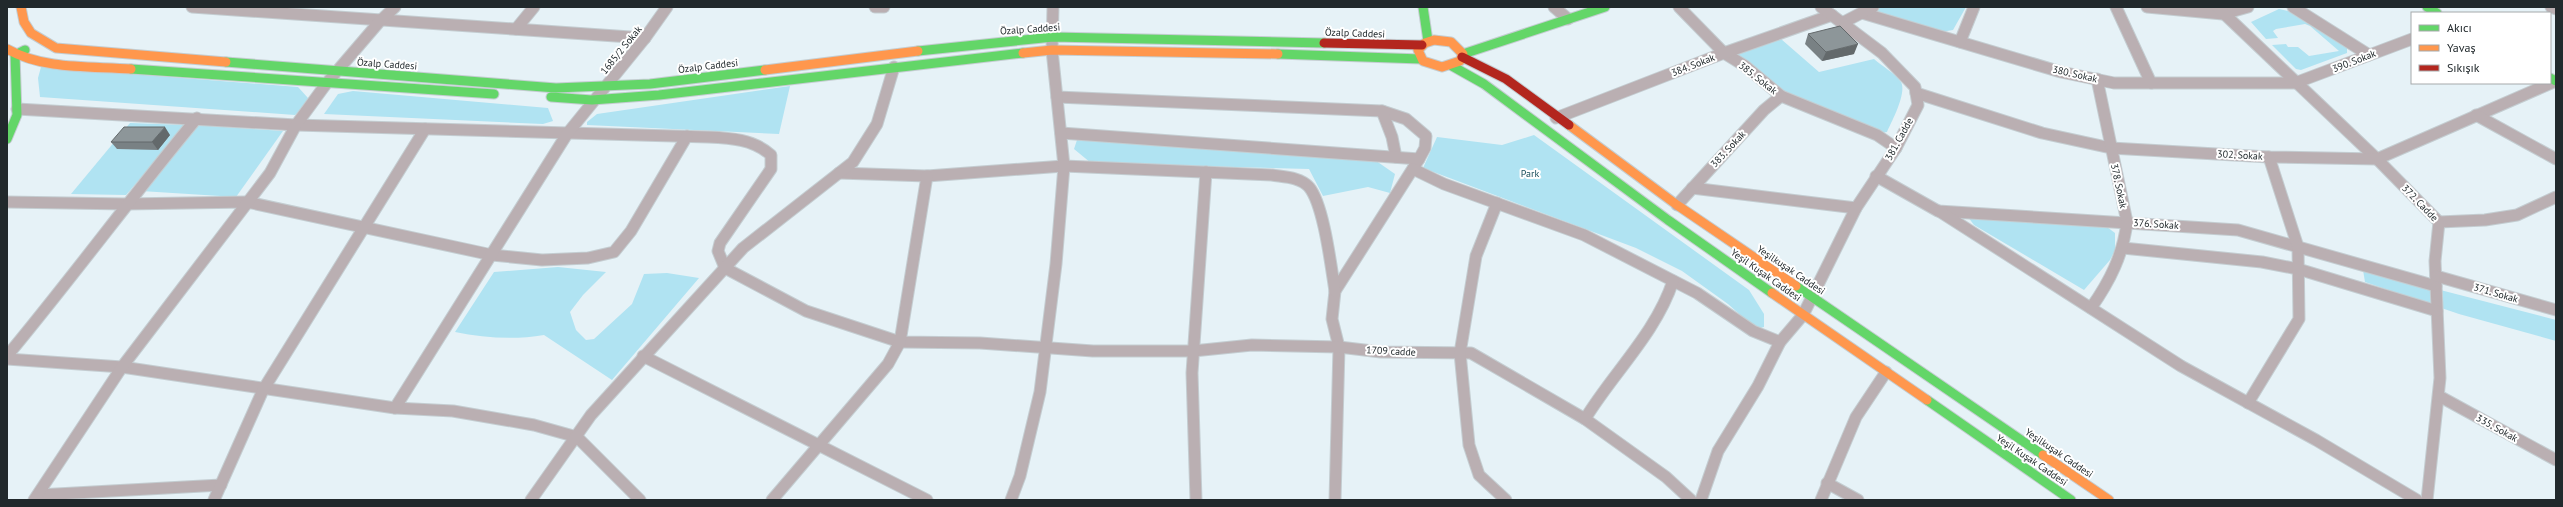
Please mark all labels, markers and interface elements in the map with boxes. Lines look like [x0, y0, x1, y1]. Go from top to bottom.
legend [2411, 12, 2551, 84]
street label: Özalp Caddesi [999, 20, 1061, 38]
text: Akıcı [2447, 20, 2472, 35]
street label: 1685/2 Sokak [597, 23, 645, 77]
street label: Özalp Caddesi [1325, 25, 1385, 41]
text: Yavaş [2447, 40, 2476, 55]
street label: 390. Sokak [2330, 47, 2378, 75]
street label: 384. Sokak [1669, 51, 1717, 79]
street label: Özalp Caddesi [356, 55, 418, 73]
street label: Özalp Caddesi [677, 56, 739, 76]
street label: 385. Sokak [1736, 59, 1780, 97]
text: Sıkışık [2447, 60, 2480, 75]
street label: 380. Sokak [2051, 63, 2099, 86]
street label: 381. Cadde [1882, 115, 1916, 163]
street label: 383. Sokak [1708, 128, 1748, 170]
street label: 302. Sokak [2217, 147, 2263, 163]
street label: 378. Sokak [2108, 162, 2130, 210]
park label: Park [1521, 167, 1539, 180]
street label: 372. Cadde [2399, 182, 2441, 224]
street label: 376. Sokak [2133, 216, 2179, 232]
street label: Yeşilkuşak Caddesi [1754, 242, 1828, 298]
street label: Yeşil Kuşak Caddesi [1728, 246, 1804, 304]
street label: 371. Sokak [2472, 280, 2520, 306]
street label: 1709 cadde [1366, 343, 1416, 359]
street label: 335. Sokak [2474, 411, 2520, 445]
street label: Yeşilkuşak Caddesi [2022, 425, 2096, 481]
street label: Yeşil Kuşak Caddesi [1994, 431, 2070, 489]

